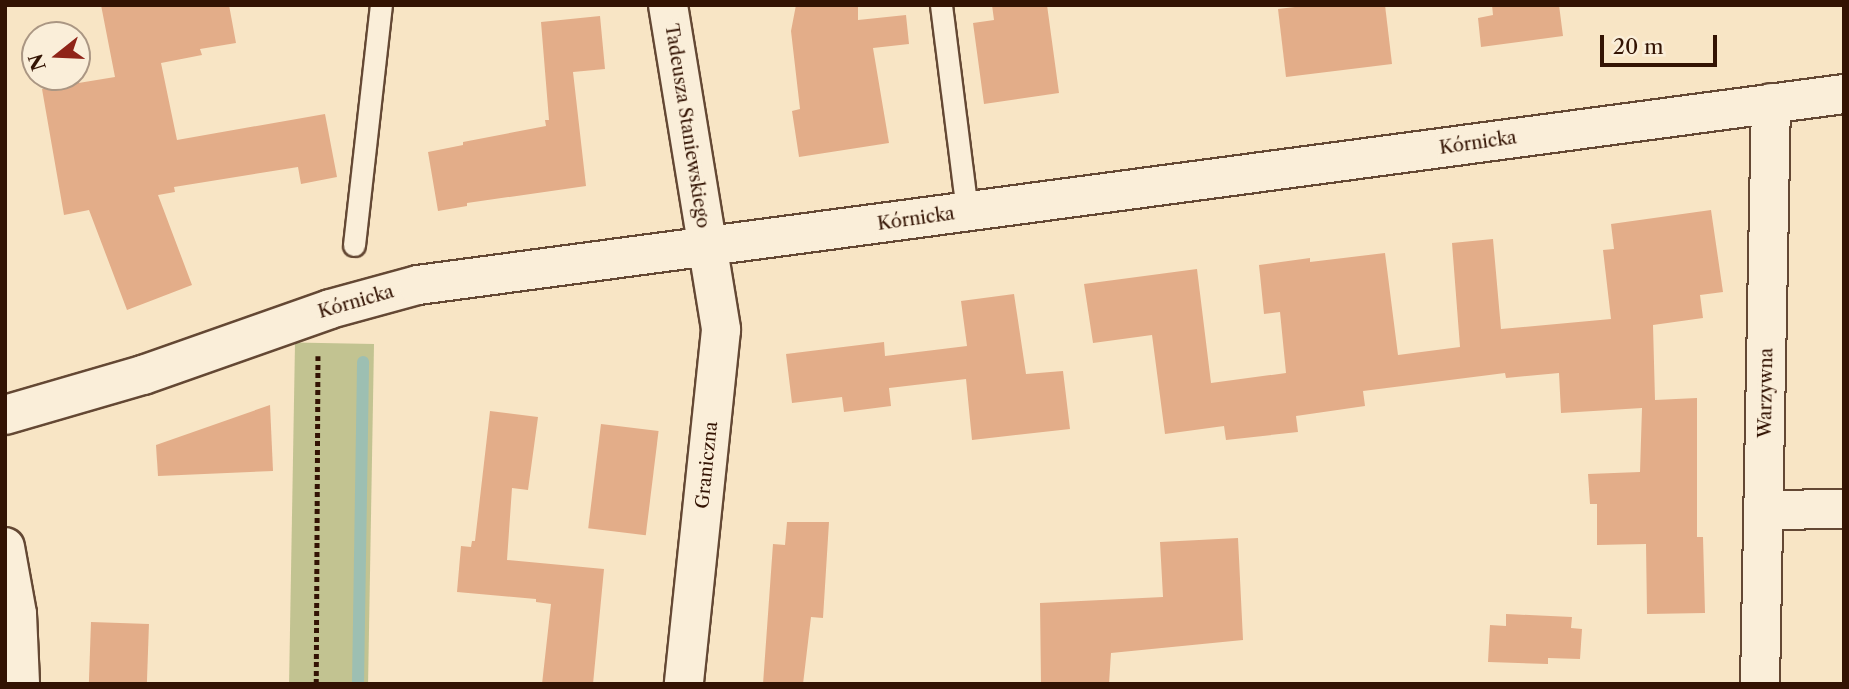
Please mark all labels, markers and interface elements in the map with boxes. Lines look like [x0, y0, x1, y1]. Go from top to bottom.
north arrow [21, 21, 91, 91]
scale bar [1604, 21, 1721, 65]
street label: Tadeusza Staniewskiego [660, 22, 714, 230]
text: 20 m [1613, 34, 1664, 59]
text: N [24, 51, 51, 73]
street label: Kórnicka [1438, 127, 1518, 159]
street label: Kórnicka [876, 203, 956, 235]
street label: Kórnicka [316, 281, 396, 323]
street label: Warzywna [1754, 348, 1778, 438]
street label: Graniczna [692, 420, 722, 510]

